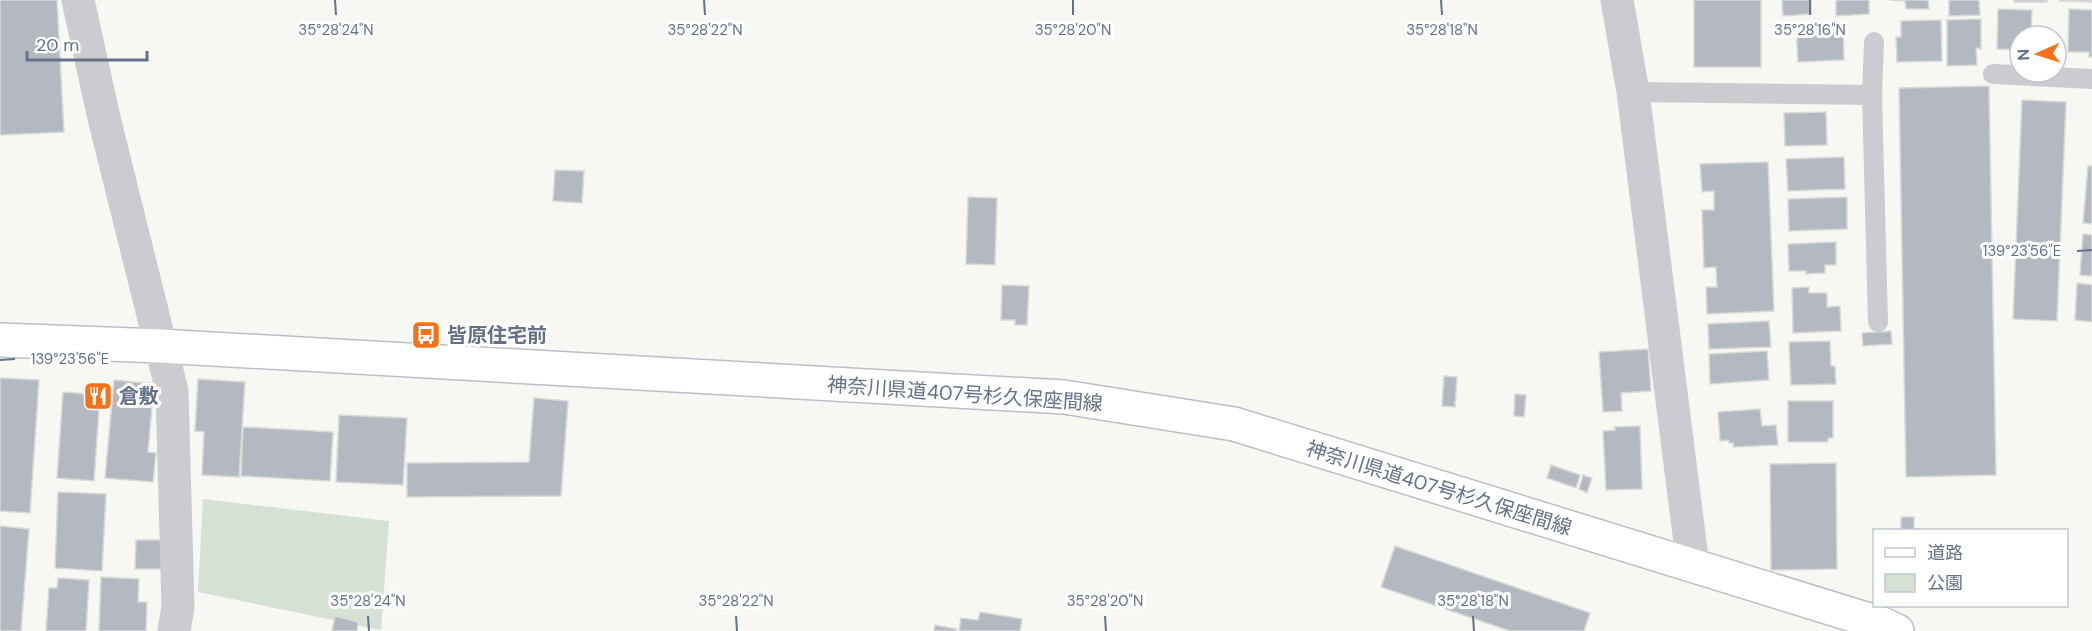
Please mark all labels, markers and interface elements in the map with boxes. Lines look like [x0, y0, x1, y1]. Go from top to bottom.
text: 35°28'24"N [298, 20, 374, 40]
text: 35°28'22"N [667, 20, 743, 40]
text: 35°28'20"N [1035, 20, 1111, 40]
text: 35°28'18"N [1406, 20, 1478, 40]
text: 35°28'16"N [1774, 20, 1846, 40]
scale bar [27, 24, 147, 62]
north arrow [2008, 24, 2068, 84]
text: 20 m [36, 33, 79, 57]
text: N [2013, 48, 2034, 61]
text: 139°23'56"E [1983, 241, 2061, 261]
bus stop icon: 皆原住宅前 [410, 319, 442, 351]
place label: 皆原住宅前 [447, 322, 547, 348]
text: 139°23'56"E [31, 349, 109, 369]
street label: 神奈川県道407号杉久保座間線 [826, 371, 1104, 417]
restaurant icon: 倉敷 [82, 380, 114, 412]
place label: 倉敷 [119, 383, 159, 409]
street label: 神奈川県道407号杉久保座間線 [1303, 435, 1575, 541]
legend [1873, 529, 2068, 607]
text: 道路 [1927, 541, 1963, 565]
text: 公園 [1927, 571, 1963, 595]
text: 35°28'24"N [330, 591, 406, 611]
text: 35°28'22"N [698, 591, 774, 611]
text: 35°28'20"N [1067, 591, 1143, 611]
text: 35°28'18"N [1437, 591, 1509, 611]

